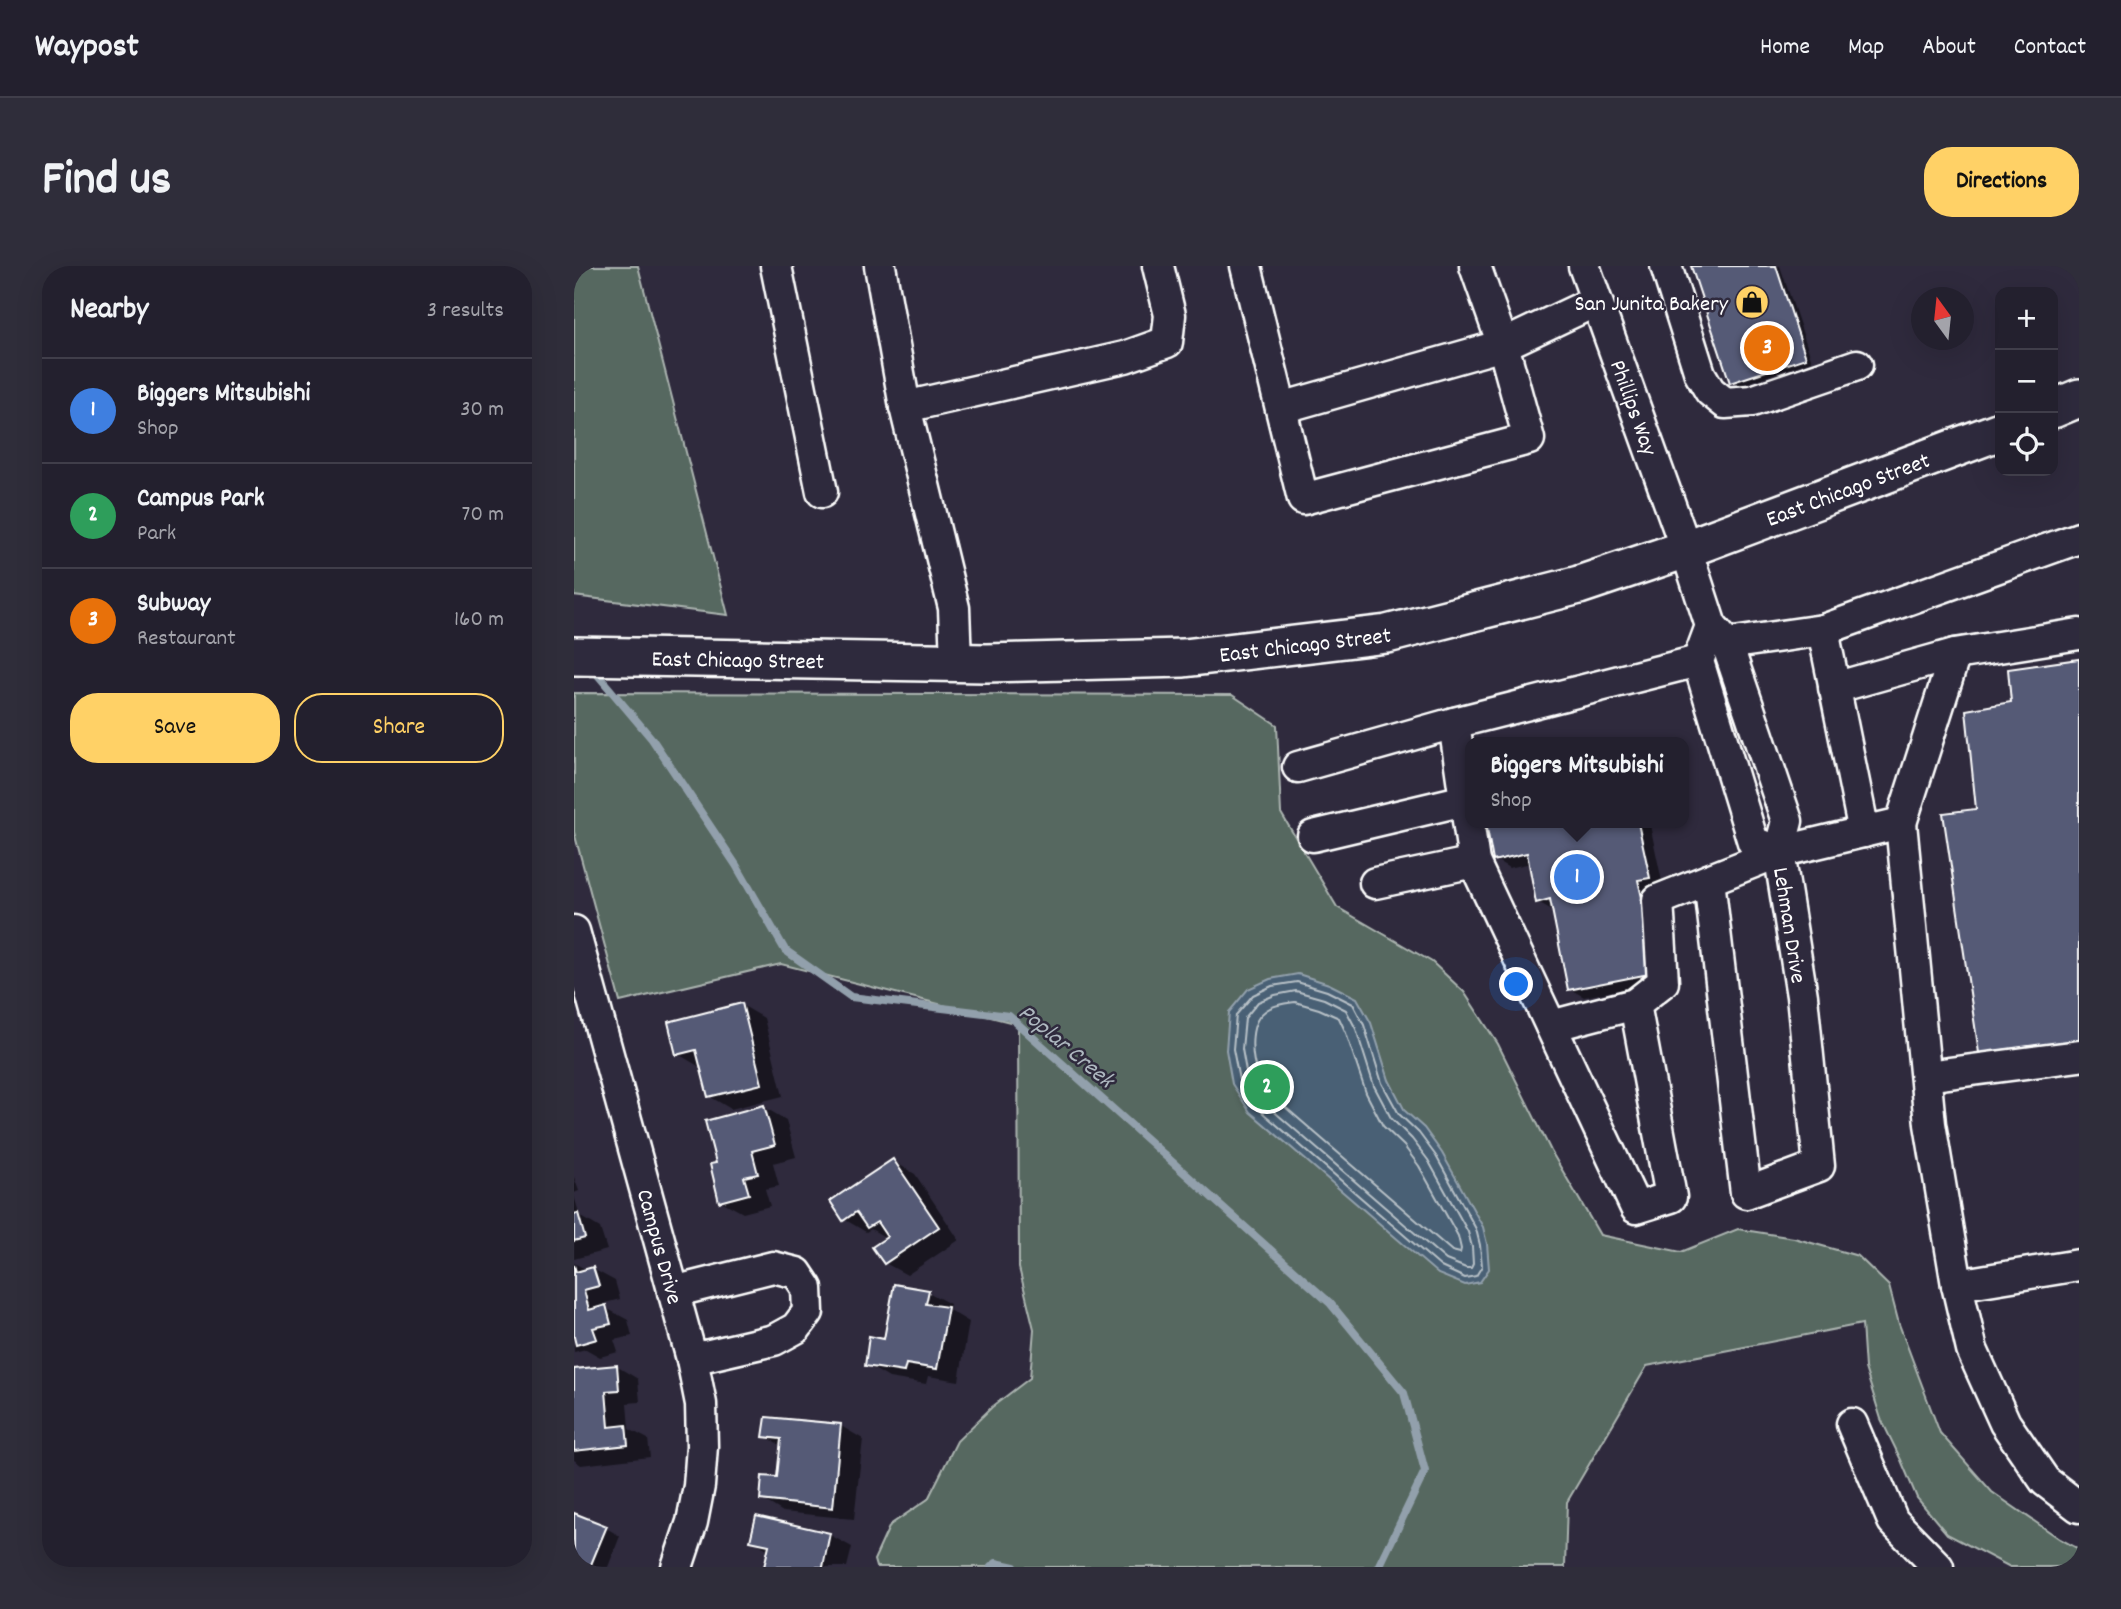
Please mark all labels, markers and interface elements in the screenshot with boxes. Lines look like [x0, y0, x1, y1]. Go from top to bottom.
text: Waypost [35, 25, 139, 72]
text: Home [1760, 31, 1810, 65]
text: Map [1848, 31, 1884, 65]
text: About [1922, 31, 1976, 65]
text: Contact [2014, 31, 2086, 65]
text: Find us [42, 147, 171, 217]
button: Directions [1924, 147, 2079, 217]
shop icon: San Junita Bakery [1733, 283, 1771, 321]
north arrow [1911, 287, 1974, 350]
map controls [1995, 287, 2058, 476]
button: + [1995, 287, 2058, 350]
place label: San Junita Bakery [1574, 289, 1729, 322]
text: Nearby [70, 290, 148, 333]
text: 3 results [427, 295, 504, 328]
pin: 3 [1744, 322, 1790, 374]
button: − [1995, 350, 2058, 413]
street label: Phillips Way [1599, 356, 1664, 461]
text: Biggers Mitsubishi [137, 376, 310, 413]
text: 1 [90, 394, 96, 427]
text: 30 m [460, 394, 504, 427]
text: Shop [137, 413, 179, 446]
button: locate [1995, 413, 2058, 476]
street label: East Chicago Street [1762, 446, 1935, 537]
text: Campus Park [137, 481, 264, 518]
text: 2 [88, 499, 98, 532]
text: 70 m [462, 499, 504, 532]
text: Park [137, 518, 176, 551]
text: Subway [137, 586, 210, 623]
text: 3 [88, 604, 98, 637]
text: 160 m [454, 604, 504, 637]
street label: East Chicago Street [1218, 621, 1393, 674]
text: Restaurant [137, 623, 236, 656]
street label: East Chicago Street [651, 644, 824, 680]
button: Save [70, 693, 280, 763]
button: Share [294, 693, 504, 763]
popup [1465, 737, 1689, 828]
text: Biggers Mitsubishi [1490, 748, 1664, 785]
text: Shop [1490, 785, 1532, 818]
pin: 1 [1554, 851, 1600, 903]
street label: Lehman Drive [1762, 865, 1813, 986]
your location [1499, 967, 1533, 1001]
water label: Poplar Creek [1010, 997, 1122, 1099]
pin: 2 [1244, 1061, 1290, 1113]
street label: Campus Drive [626, 1186, 689, 1308]

